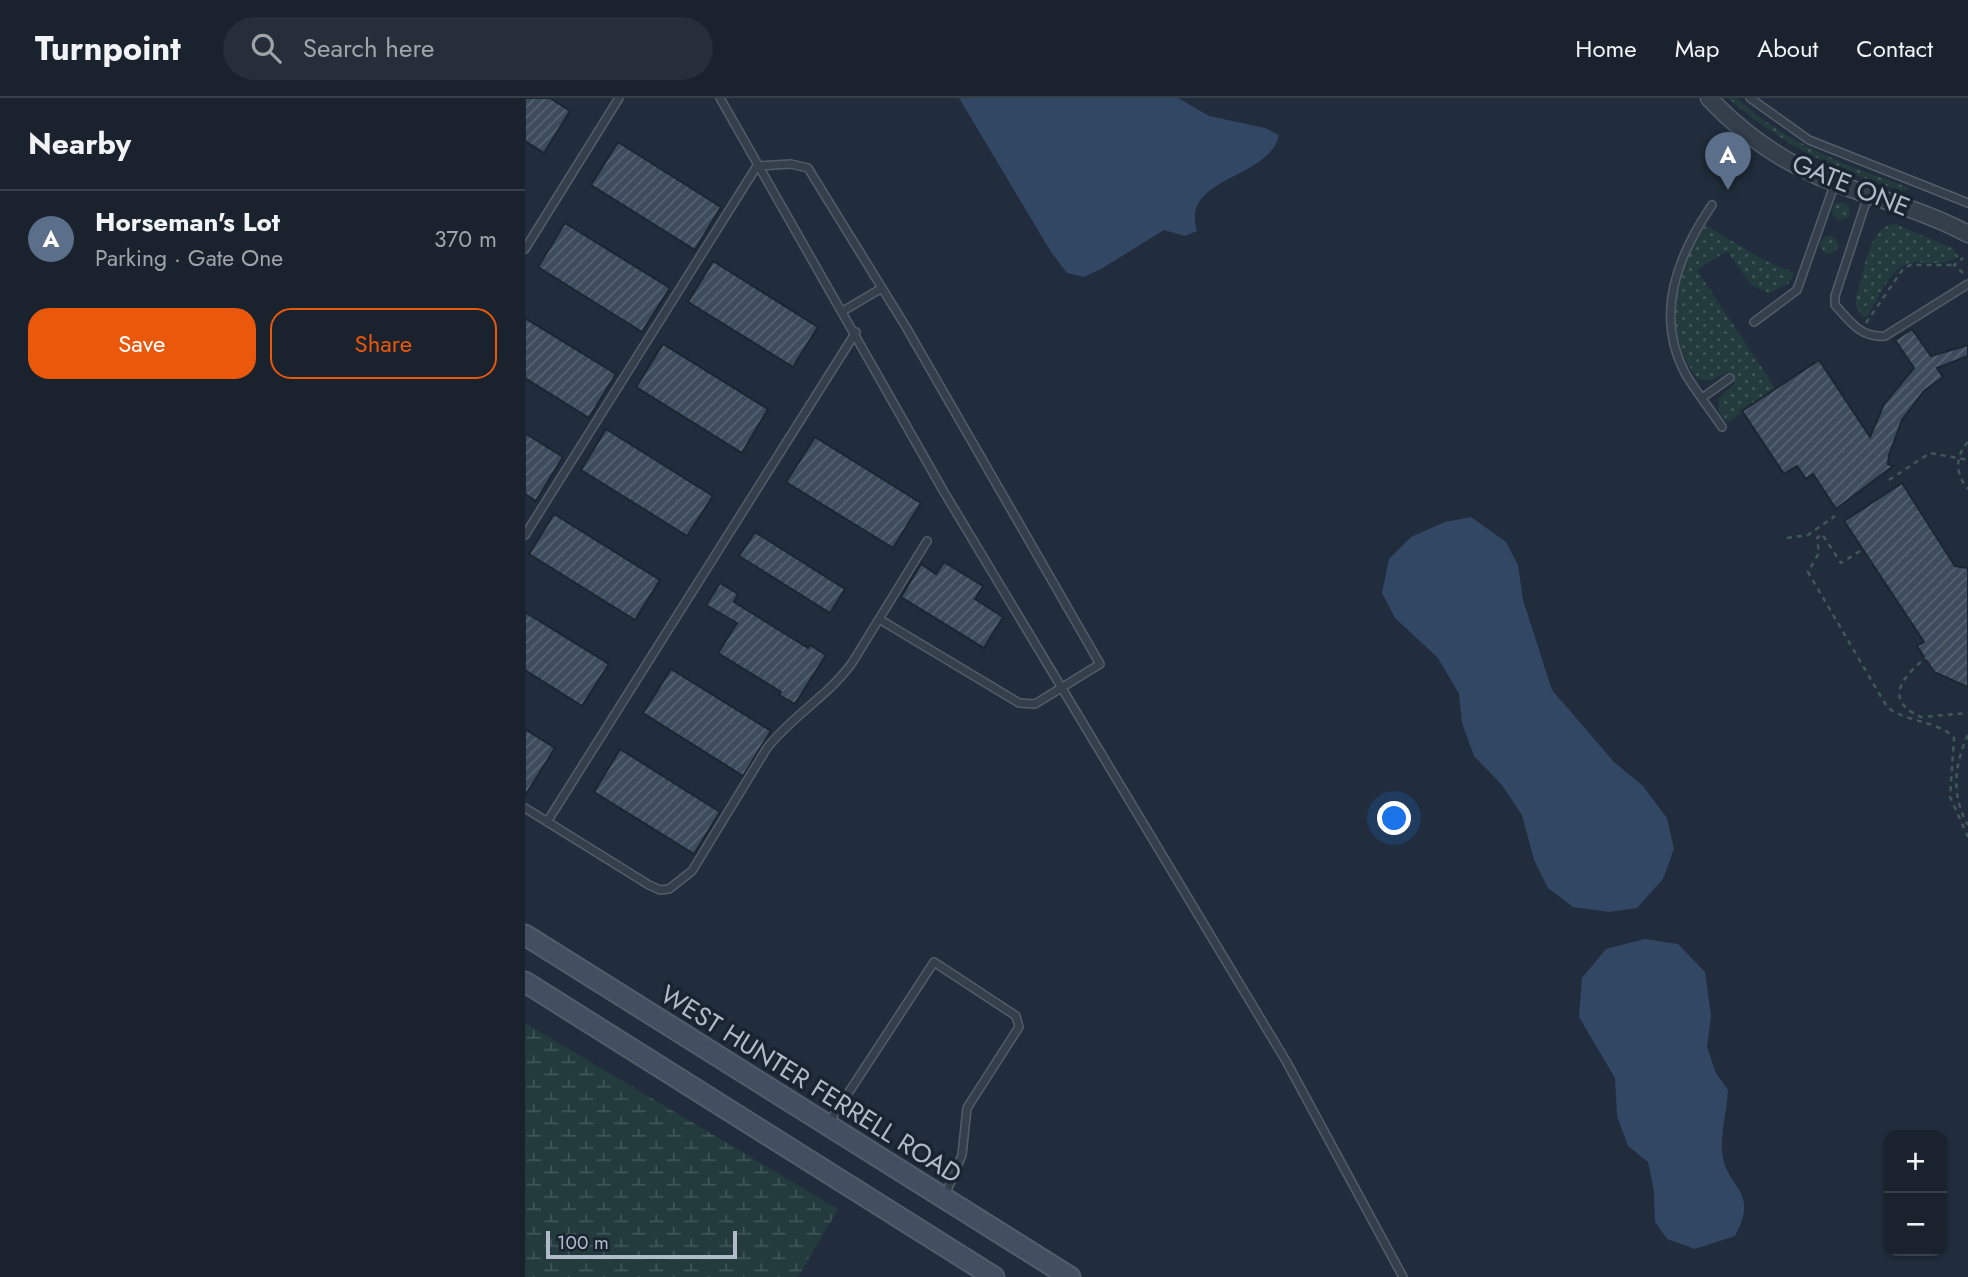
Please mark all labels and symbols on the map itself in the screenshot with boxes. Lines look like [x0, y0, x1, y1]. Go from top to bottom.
pin: A [1705, 132, 1751, 190]
street label: GATE ONE [1786, 144, 1916, 226]
your location [1377, 801, 1411, 835]
street label: WEST HUNTER FERRELL ROAD [653, 975, 969, 1193]
scale bar [546, 1228, 737, 1260]

